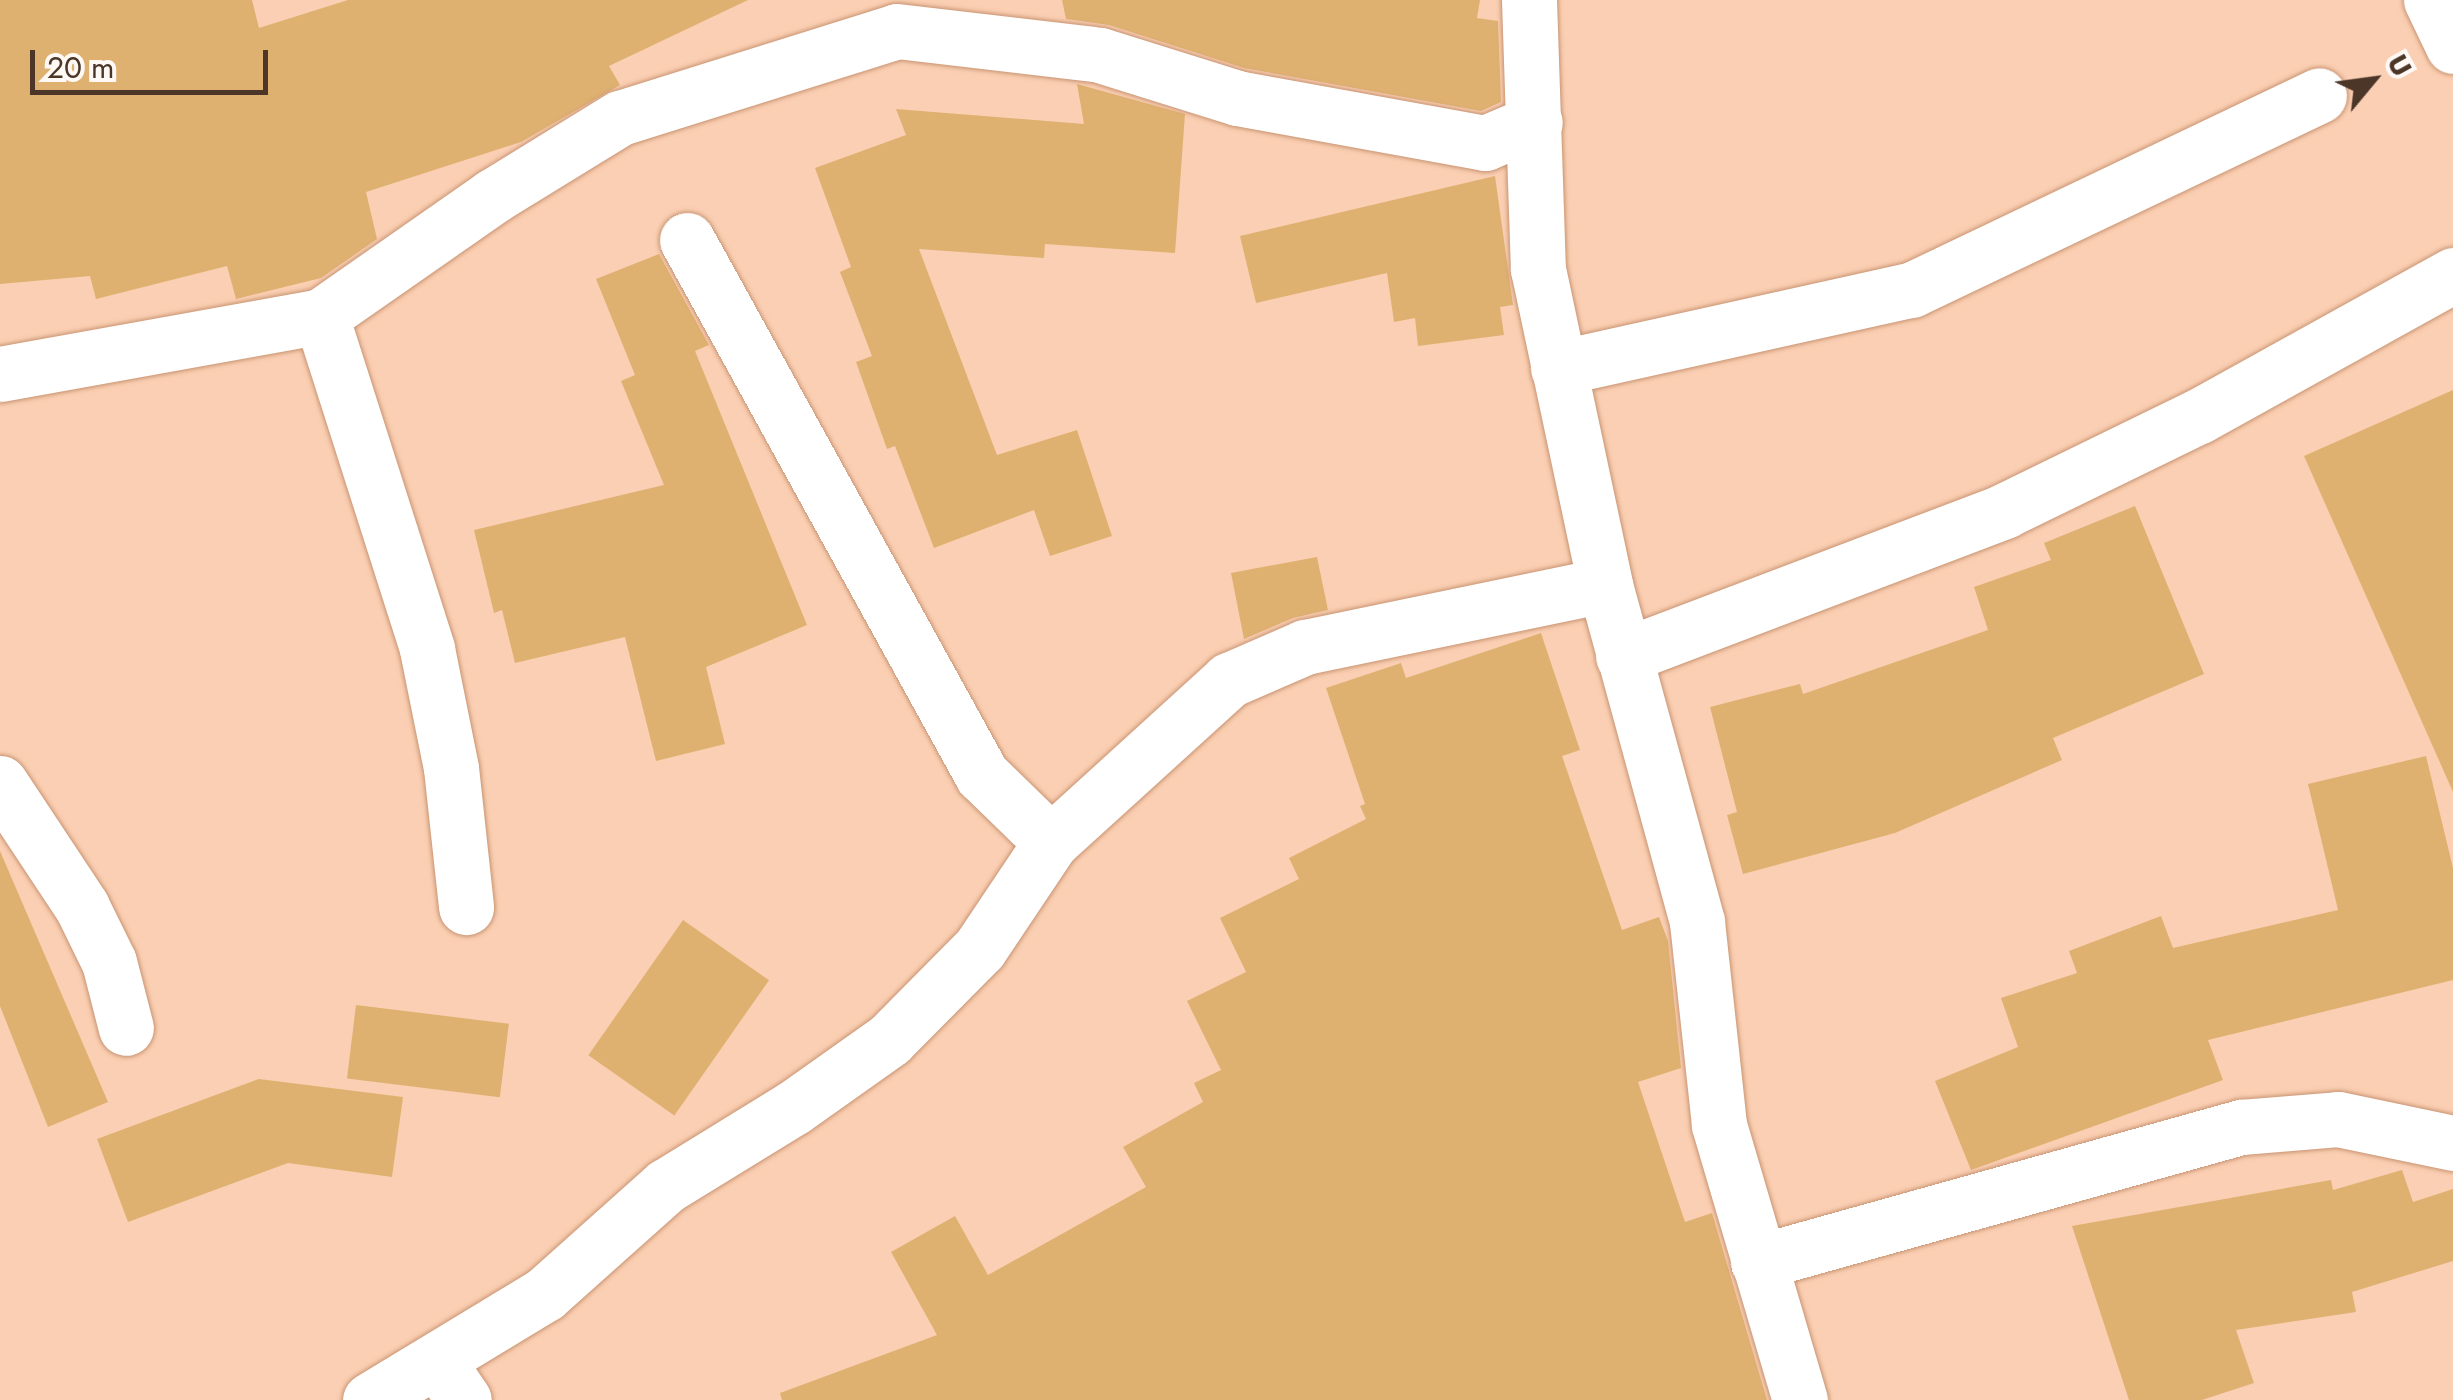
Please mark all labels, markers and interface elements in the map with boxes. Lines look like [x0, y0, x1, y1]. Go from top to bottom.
scale bar [35, 30, 272, 92]
north arrow [2323, 30, 2423, 130]
text: 20 m [47, 46, 114, 89]
text: U [2377, 47, 2422, 84]

